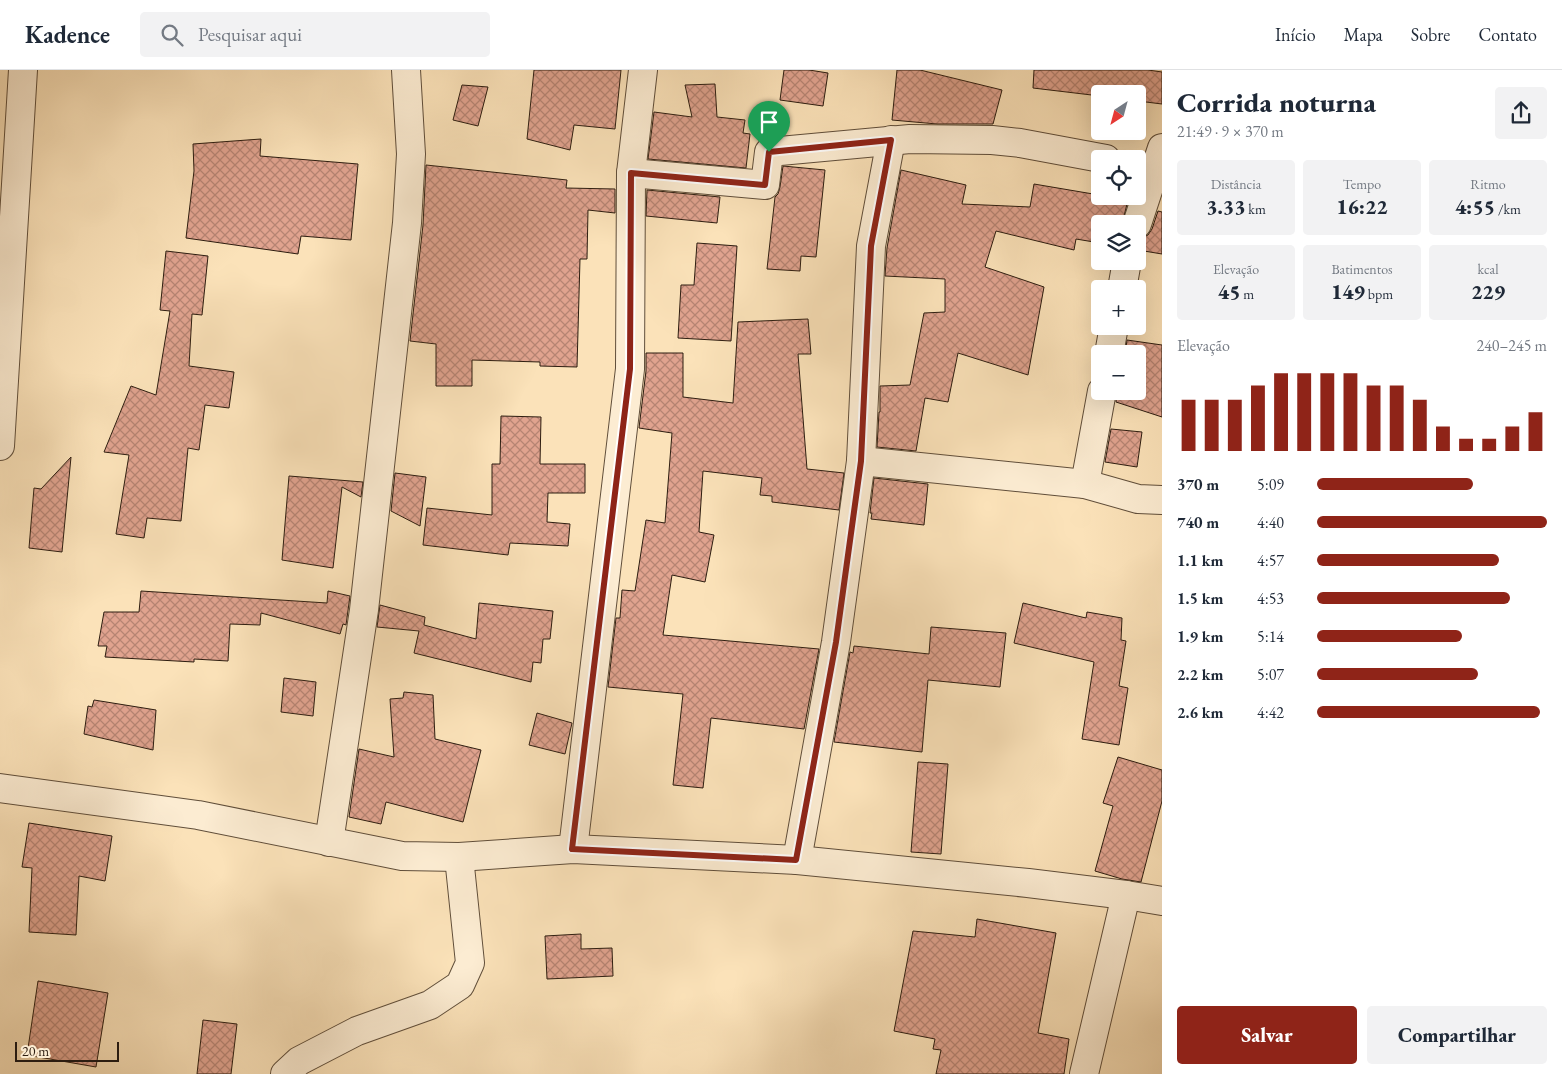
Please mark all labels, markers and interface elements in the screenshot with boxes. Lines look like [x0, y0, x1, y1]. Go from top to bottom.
search box [140, 12, 490, 57]
text: Kadence [25, 19, 110, 50]
icon: search [158, 21, 186, 49]
text: Pesquisar aqui [198, 22, 302, 47]
text: Início [1275, 23, 1316, 46]
text: Mapa [1344, 23, 1383, 46]
text: Sobre [1411, 23, 1450, 46]
text: Contato [1478, 23, 1537, 46]
text: Corrida noturna [1177, 84, 1376, 120]
north arrow [1091, 85, 1146, 140]
map controls [1091, 85, 1146, 400]
button: share [1495, 87, 1547, 139]
pin [748, 101, 790, 152]
icon: arrive [755, 108, 783, 136]
text: 21:49 · 9 × 370 m [1177, 121, 1284, 142]
button: locate [1091, 150, 1146, 205]
text: Distância [1211, 175, 1261, 193]
text: Tempo [1343, 175, 1381, 193]
text: Ritmo [1470, 175, 1506, 193]
text: 3.33 [1206, 193, 1246, 220]
text: 16:22 [1336, 193, 1388, 220]
text: 4:55 [1455, 193, 1495, 220]
text: km [1246, 200, 1266, 218]
text: /km [1495, 200, 1521, 218]
button: layers [1091, 215, 1146, 270]
text: Elevação [1213, 260, 1259, 278]
text: Batimentos [1331, 260, 1393, 278]
text: kcal [1478, 260, 1499, 278]
text: 45 [1218, 278, 1240, 305]
text: 149 [1331, 278, 1365, 305]
text: 229 [1471, 278, 1505, 305]
button: + [1091, 280, 1146, 335]
text: m [1240, 285, 1254, 303]
text: bpm [1365, 285, 1393, 303]
text: Elevação [1177, 335, 1230, 356]
text: 240–245 m [1476, 335, 1547, 356]
button: − [1091, 345, 1146, 400]
text: 370 m [1177, 474, 1219, 495]
text: 5:09 [1257, 474, 1284, 495]
text: 740 m [1177, 512, 1219, 533]
text: 4:40 [1257, 512, 1284, 533]
text: 1.1 km [1177, 550, 1223, 571]
text: 4:57 [1257, 550, 1284, 571]
text: 1.5 km [1177, 588, 1223, 609]
text: 4:53 [1257, 588, 1284, 609]
text: 1.9 km [1177, 626, 1223, 647]
text: 5:14 [1257, 626, 1284, 647]
text: 2.2 km [1177, 664, 1223, 685]
text: 5:07 [1257, 664, 1284, 685]
text: 2.6 km [1177, 702, 1223, 723]
text: 4:42 [1257, 702, 1284, 723]
button: Salvar [1177, 1006, 1357, 1064]
button: Compartilhar [1367, 1006, 1547, 1064]
scale bar [15, 1039, 119, 1062]
text: 20 m [22, 1042, 49, 1060]

